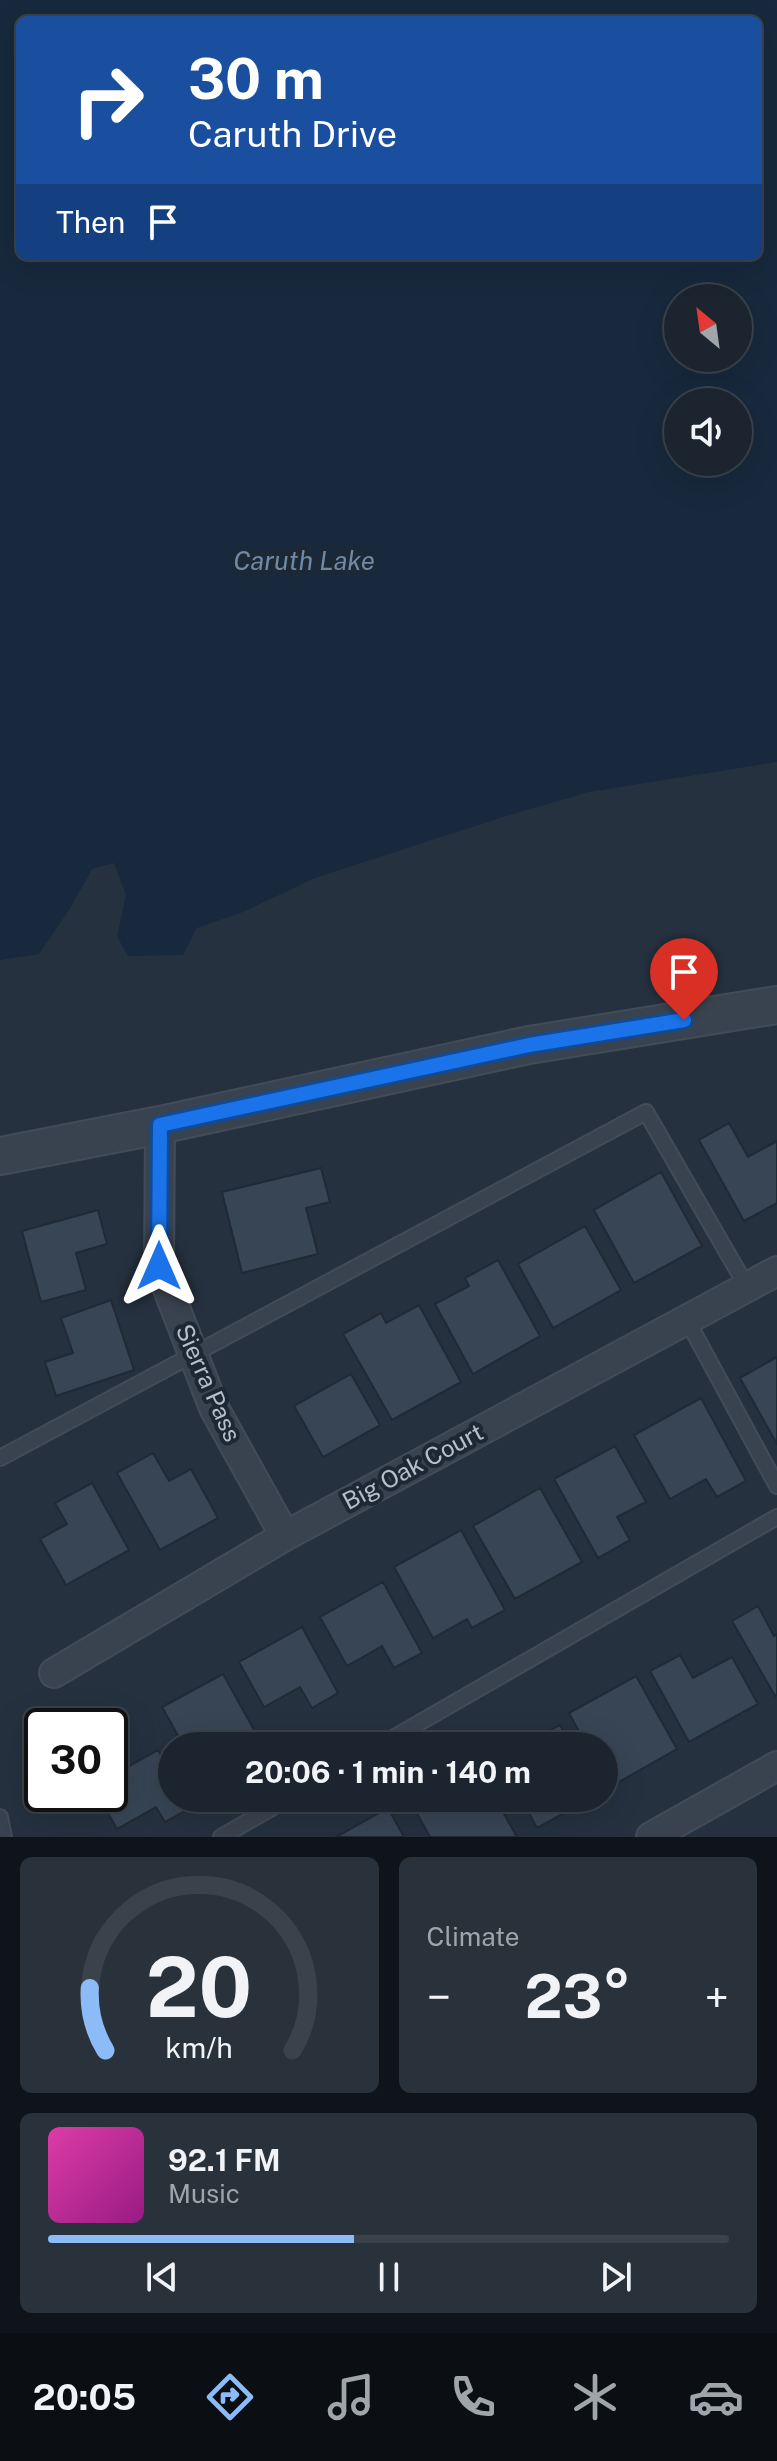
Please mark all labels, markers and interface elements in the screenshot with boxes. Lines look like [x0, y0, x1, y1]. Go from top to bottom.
text: 30 m [188, 46, 324, 112]
icon: right [56, 48, 160, 152]
text: Caruth Drive [188, 113, 397, 155]
icon: arrive [141, 200, 185, 244]
text: Then [56, 204, 125, 240]
north arrow [664, 284, 752, 372]
map controls [664, 284, 752, 476]
button: sound [664, 388, 752, 476]
water label: Caruth Lake [233, 545, 375, 576]
pin [650, 938, 718, 1020]
icon: arrive [662, 950, 706, 994]
position arrow [117, 1224, 201, 1308]
street label: Sierra Pass [171, 1320, 247, 1446]
street label: Big Oak Court [337, 1417, 488, 1515]
speed limit sign: 30 [24, 1708, 128, 1812]
text: 20:06 · 1 min · 140 m [245, 1754, 531, 1790]
text: Climate [427, 1921, 520, 1952]
text: 20 [146, 1938, 252, 2036]
text: 23° [525, 1961, 631, 2032]
text: − [427, 1971, 451, 2023]
text: + [705, 1971, 729, 2023]
text: km/h [166, 2031, 233, 2064]
text: 92.1 FM [168, 2142, 280, 2178]
text: Music [168, 2178, 240, 2209]
icon: previous [140, 2255, 184, 2299]
icon: pause [367, 2255, 411, 2299]
icon: next [594, 2255, 638, 2299]
icon: directions [202, 2369, 258, 2425]
icon: music [323, 2369, 379, 2425]
icon: phone [445, 2369, 501, 2425]
icon: climate [567, 2369, 623, 2425]
icon: car [688, 2369, 744, 2425]
text: 20:05 [33, 2376, 136, 2418]

